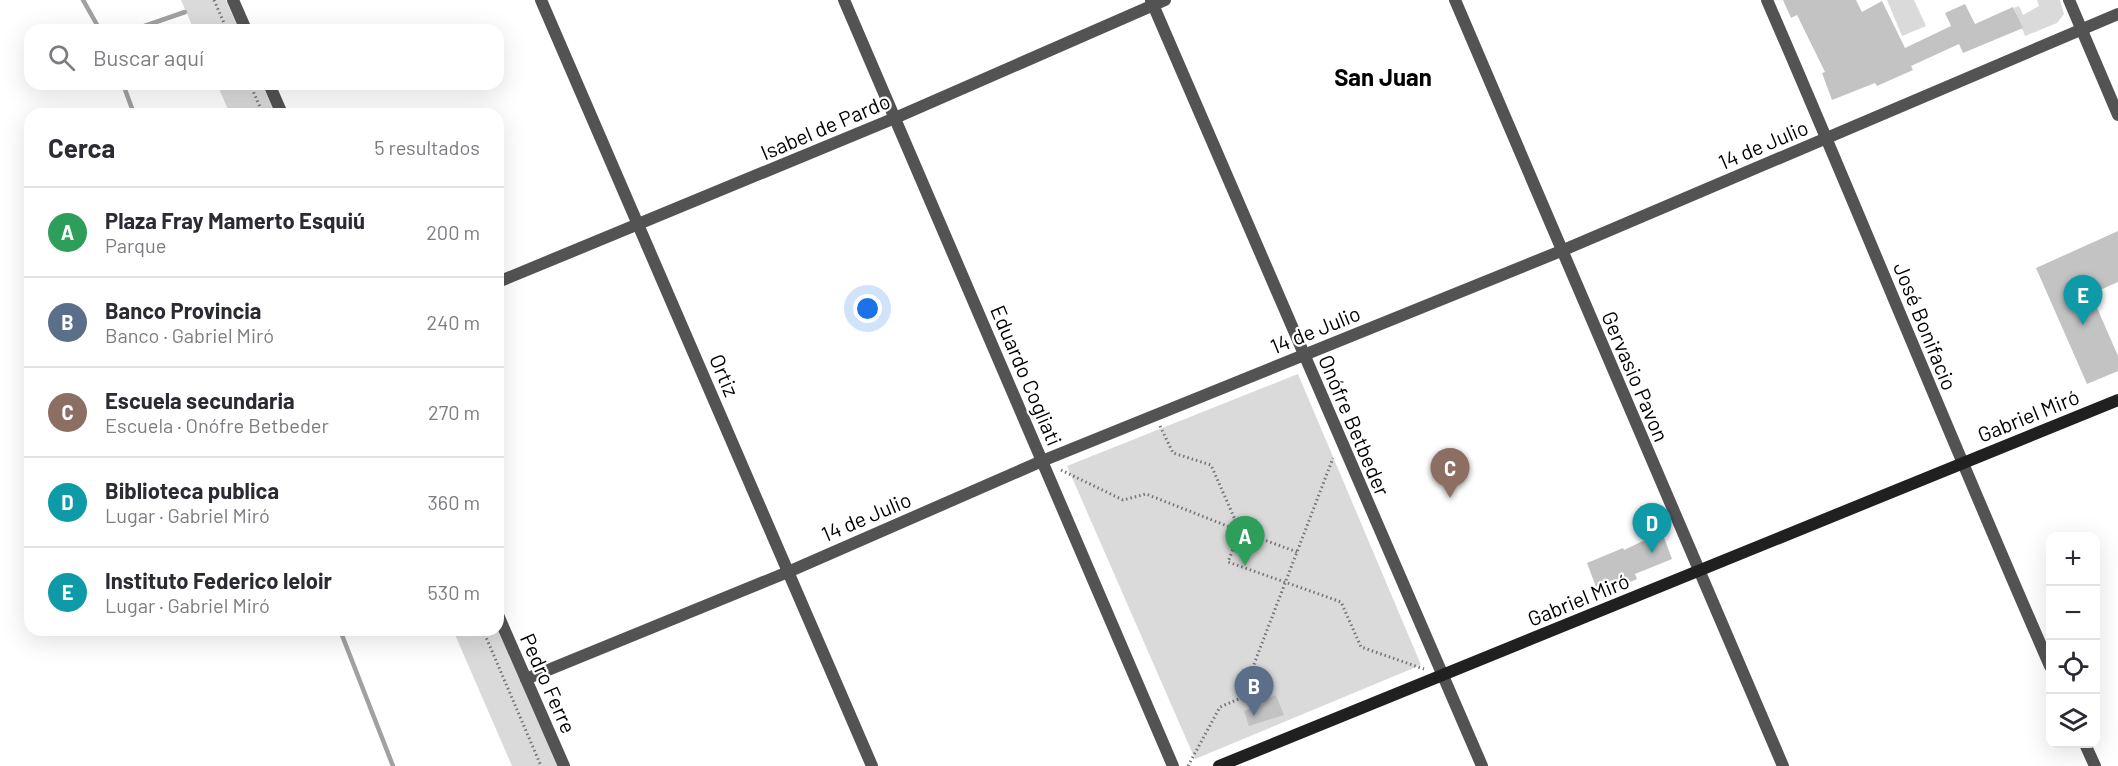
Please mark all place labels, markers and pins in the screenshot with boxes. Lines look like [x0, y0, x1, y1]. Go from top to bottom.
pin: E [2064, 276, 2102, 325]
pin: C [1430, 448, 1470, 498]
pin: D [1632, 504, 1672, 553]
pin: A [1226, 516, 1264, 566]
pin: B [1234, 666, 1274, 716]

